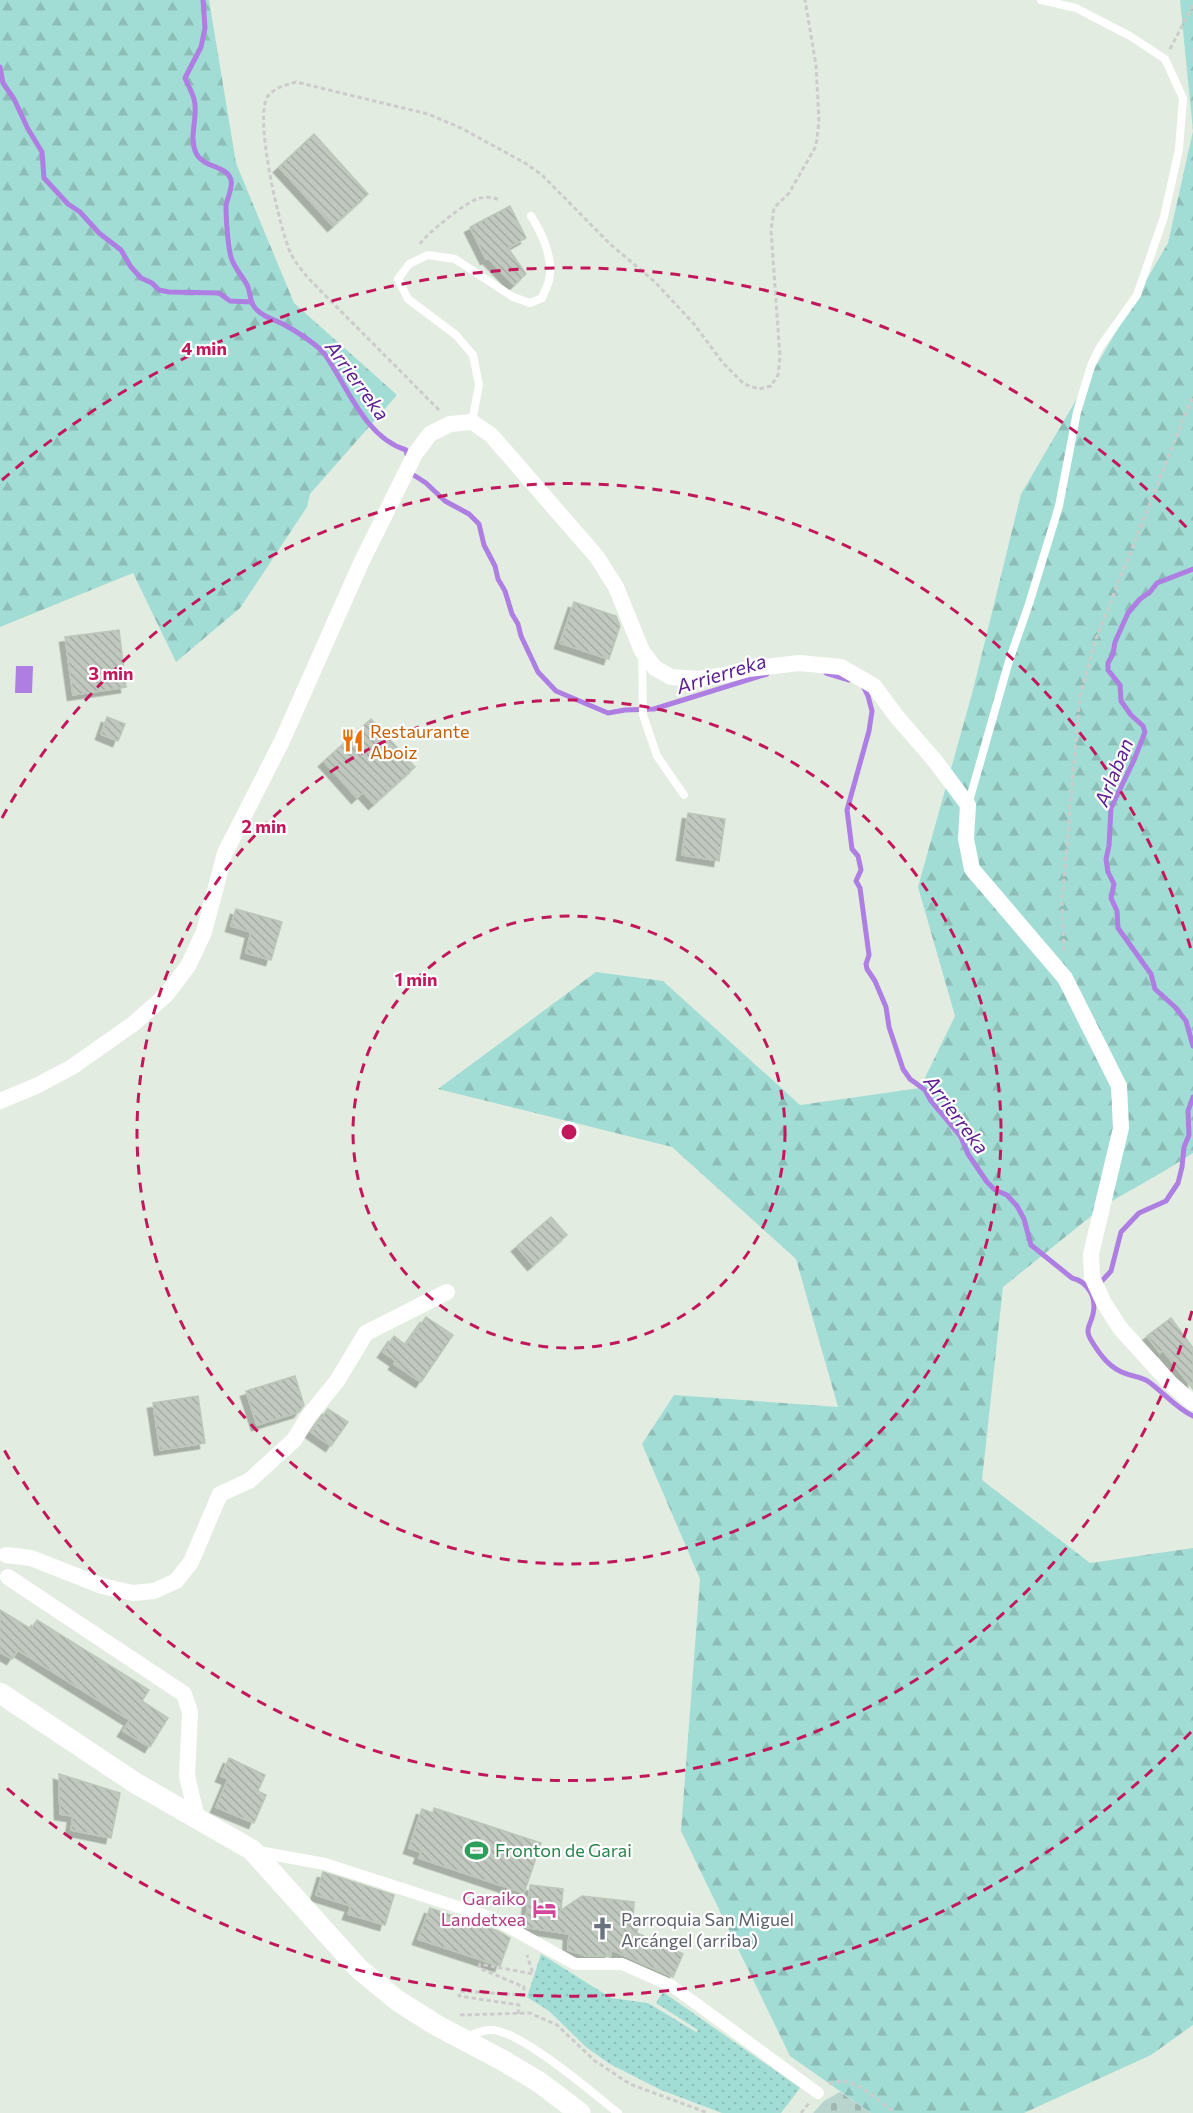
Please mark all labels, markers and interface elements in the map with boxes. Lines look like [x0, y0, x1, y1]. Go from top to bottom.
water label: Arrierreka [320, 335, 395, 425]
text: 4 min [181, 337, 227, 359]
water label: Arrierreka [672, 648, 769, 698]
text: 3 min [88, 662, 134, 684]
place label: Restaurante Aboiz [370, 720, 469, 763]
restaurant icon: Restaurante Aboiz [339, 728, 365, 754]
water label: Arlaban [1088, 735, 1137, 810]
text: 2 min [242, 815, 286, 837]
text: 1 min [395, 968, 437, 990]
water label: Arrierreka [919, 1069, 995, 1158]
centre of rings [559, 1122, 579, 1142]
sports icon: Fronton de Garai [464, 1837, 490, 1863]
place label: Fronton de Garai [495, 1839, 632, 1861]
place label: Garaiko Landetxea [441, 1887, 526, 1930]
hotel icon: Garaiko Landetxea [531, 1895, 557, 1921]
place label: Parroquia San Miguel Arcángel (arriba) [621, 1908, 794, 1951]
church icon: Parroquia San Miguel Arcángel (arriba) [590, 1916, 616, 1942]

